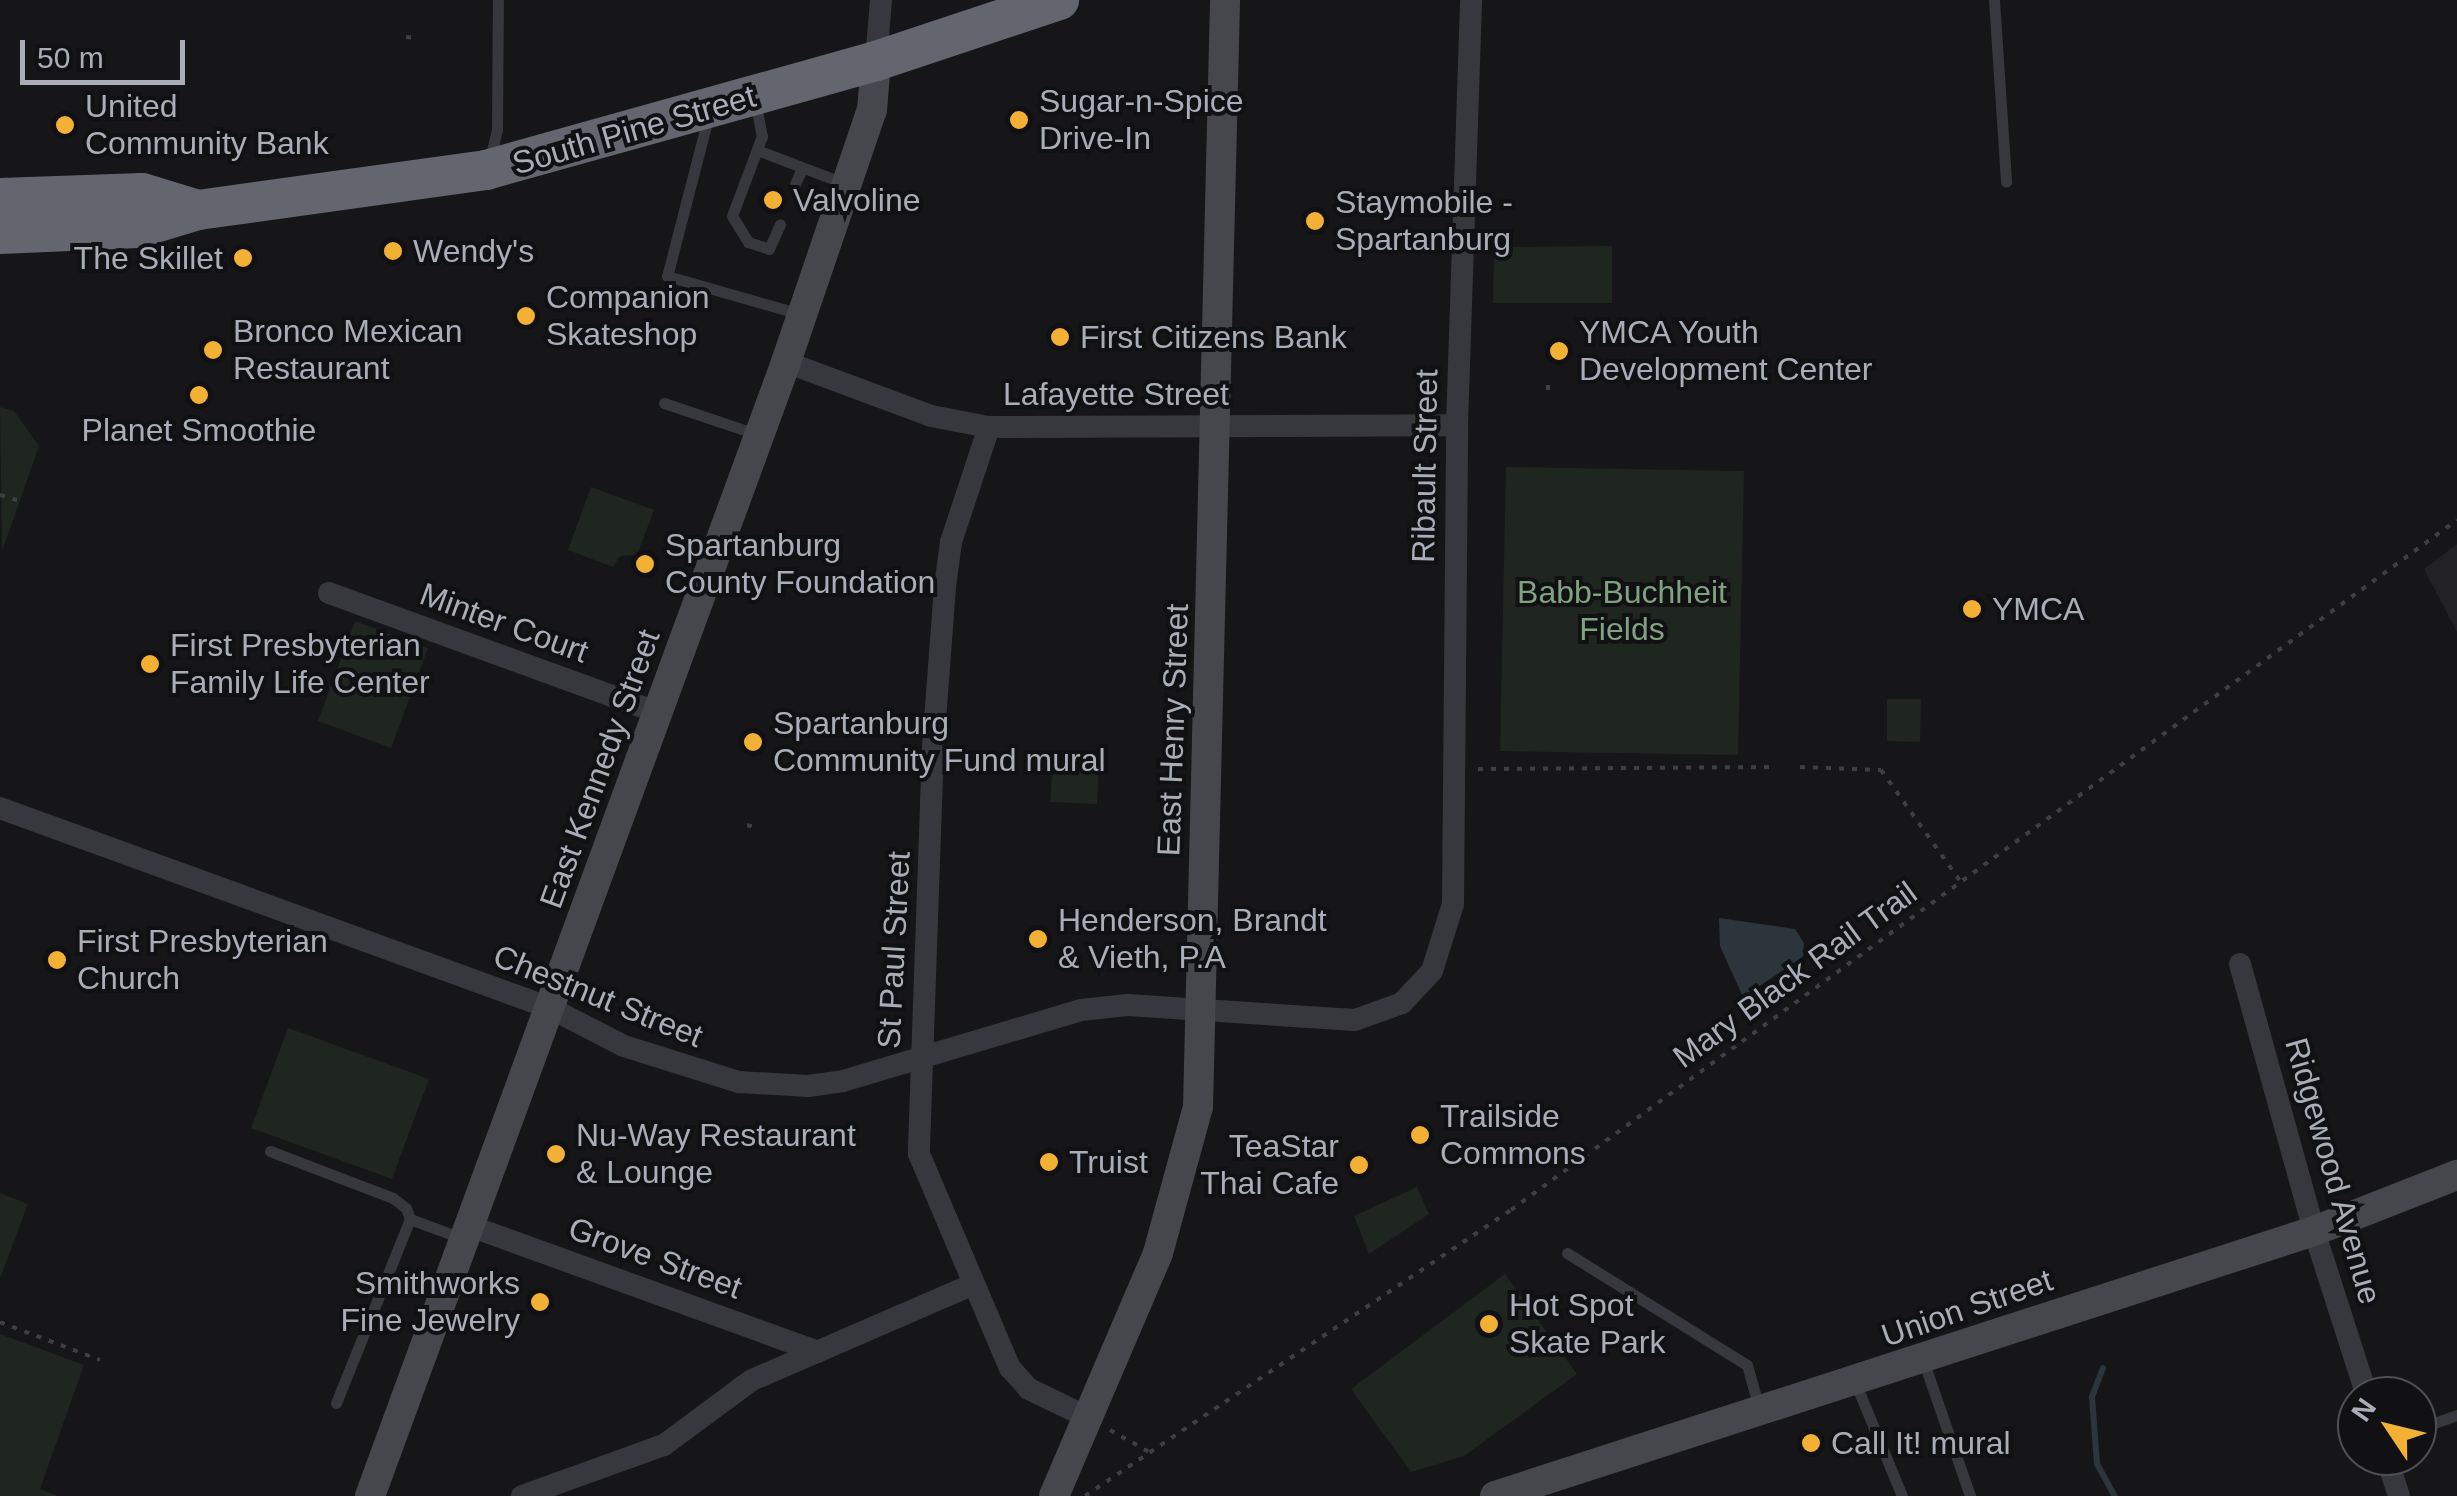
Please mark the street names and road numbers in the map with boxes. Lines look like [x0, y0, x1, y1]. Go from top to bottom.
street label: South Pine Street [508, 77, 760, 183]
street label: Ribault Street [1404, 369, 1446, 563]
street label: Lafayette Street [1003, 375, 1229, 413]
street label: Minter Court [415, 575, 593, 671]
street label: East Henry Street [1149, 603, 1197, 857]
street label: East Kennedy Street [532, 625, 668, 913]
street label: St Paul Street [870, 850, 918, 1050]
street label: Mary Black Rail Trail [1666, 874, 1924, 1076]
street label: Chestnut Street [488, 937, 708, 1055]
street label: Ridgewood Avenue [2276, 1033, 2390, 1309]
street label: Grove Street [563, 1209, 747, 1307]
street label: Union Street [1877, 1261, 2057, 1355]

